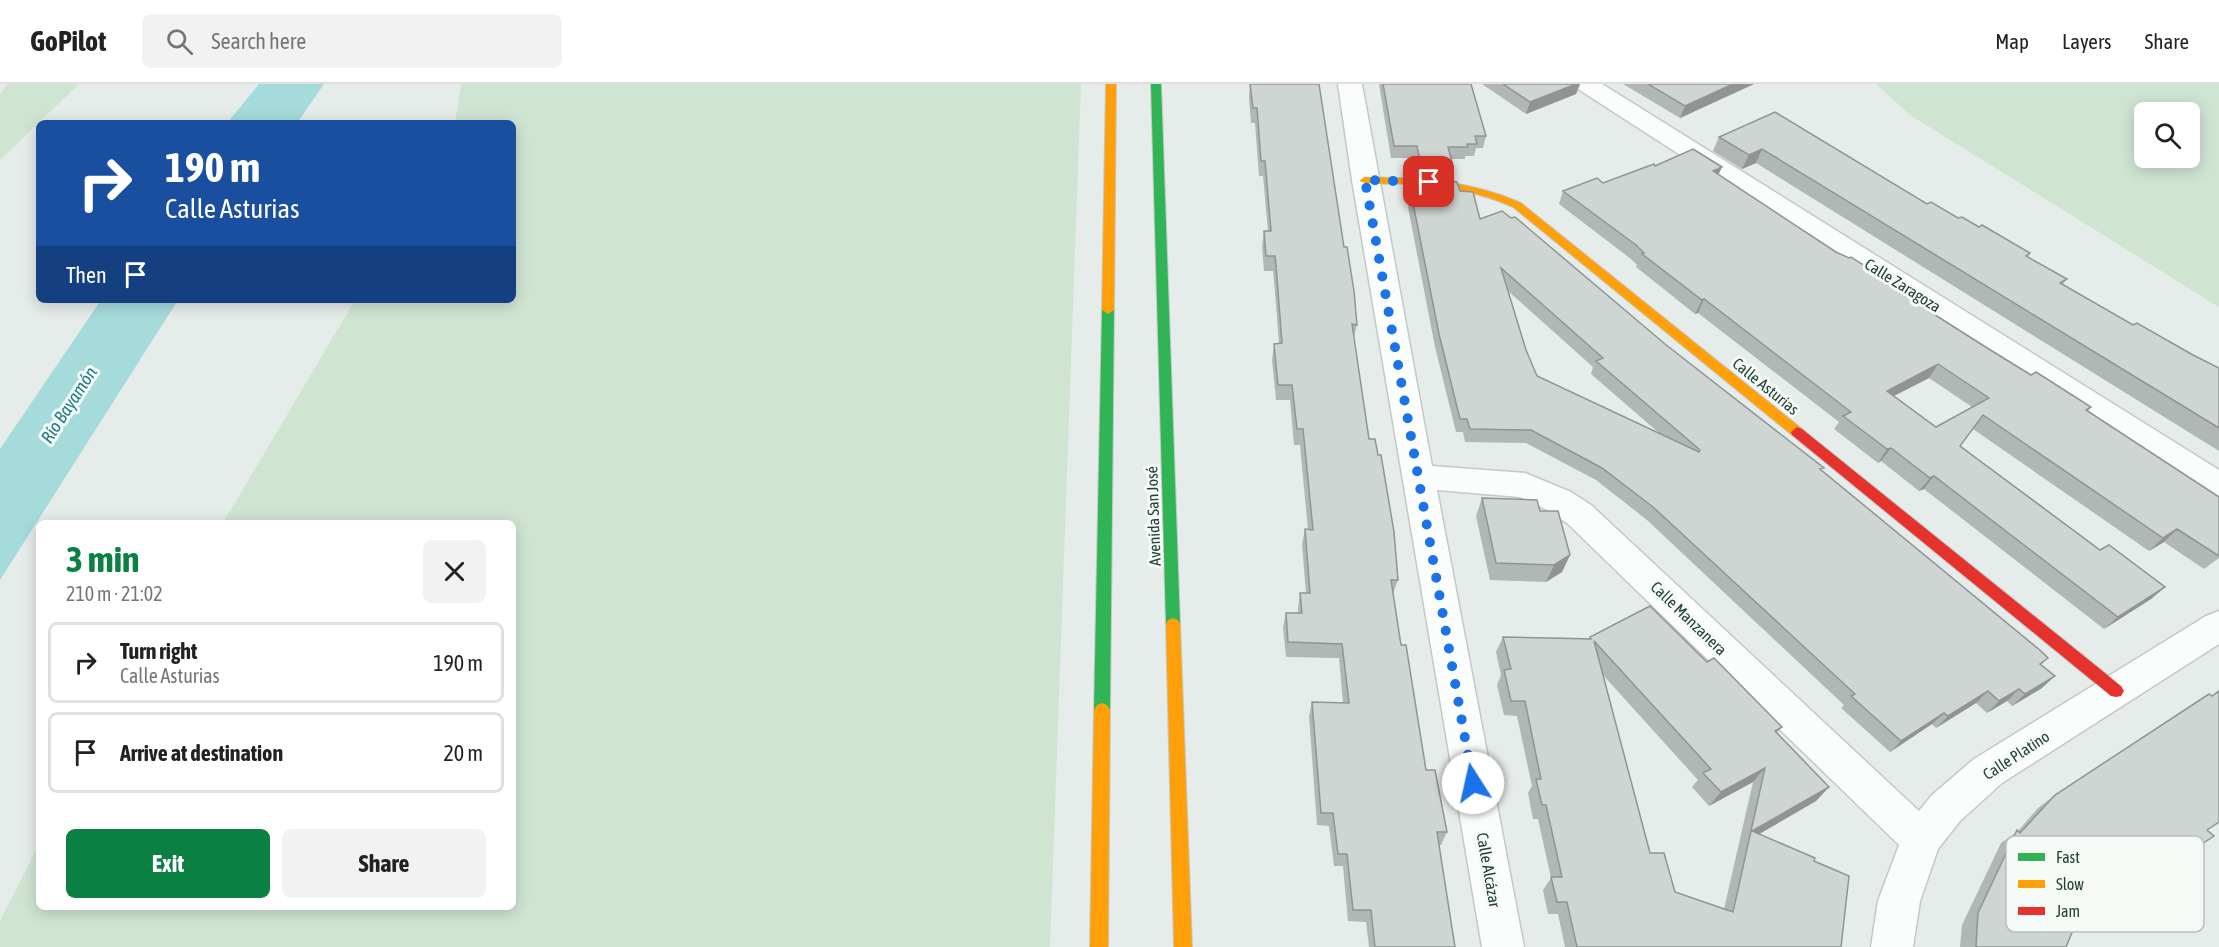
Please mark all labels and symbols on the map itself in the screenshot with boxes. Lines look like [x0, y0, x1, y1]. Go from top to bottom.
pin [1403, 156, 1454, 207]
street label: Calle Zaragoza [1861, 255, 1944, 316]
street label: Calle Asturias [1729, 354, 1803, 418]
water label: Río Bayamón [36, 362, 101, 447]
street label: Avenida San José [1142, 466, 1164, 566]
street label: Calle Manzanera [1647, 577, 1731, 659]
street label: Calle Platino [1979, 727, 2053, 783]
position arrow [1441, 751, 1505, 815]
street label: Calle Alcázar [1474, 831, 1504, 909]
legend [2006, 836, 2204, 932]
text: Fast [2056, 848, 2080, 866]
text: Slow [2056, 875, 2084, 893]
text: Jam [2056, 902, 2080, 920]

